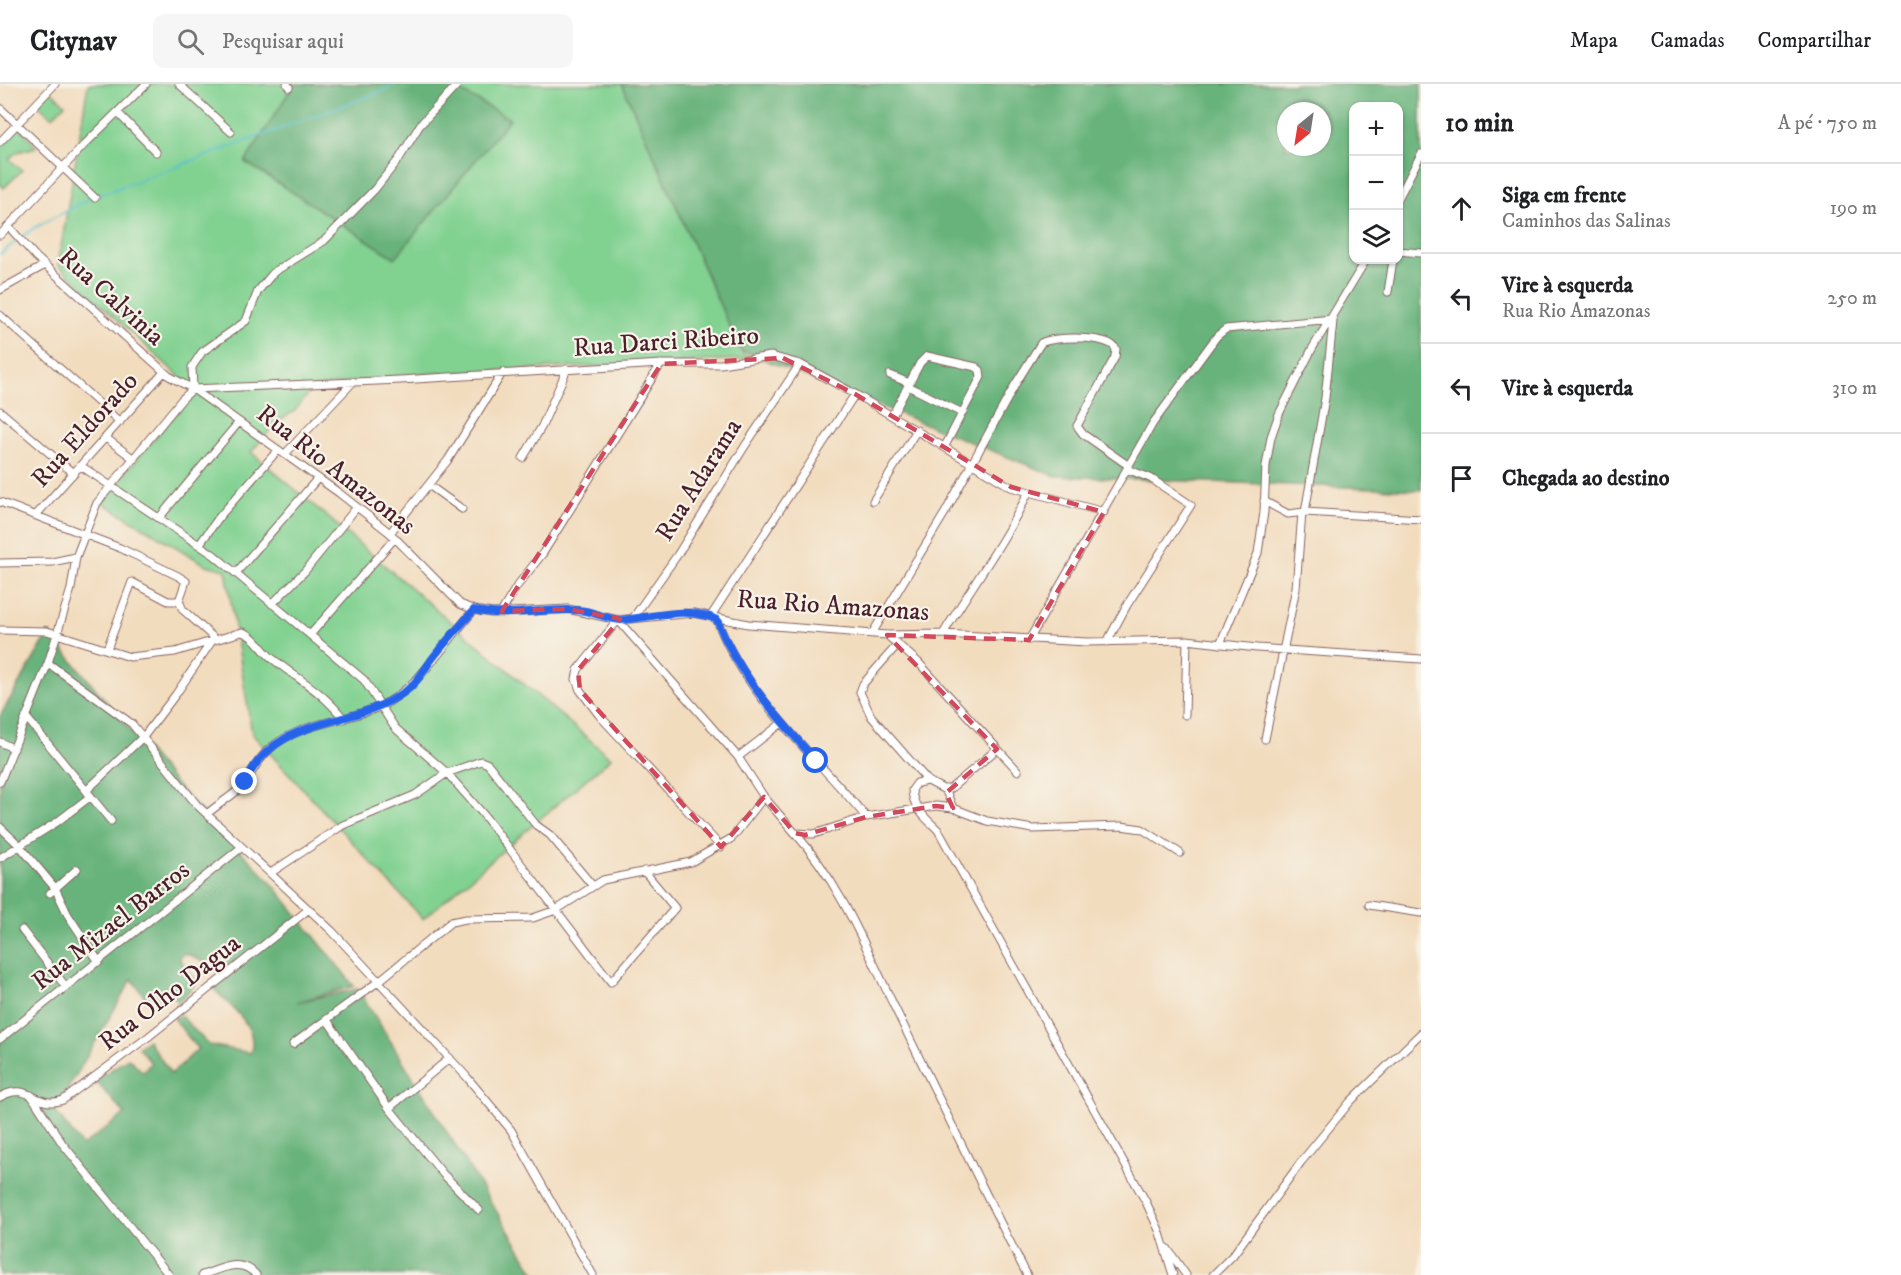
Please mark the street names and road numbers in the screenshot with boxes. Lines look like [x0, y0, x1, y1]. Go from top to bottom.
street label: Rua Calvinia [51, 241, 171, 353]
street label: Rua Darci Ribeiro [572, 319, 760, 365]
street label: Rua Eldorado [24, 365, 146, 495]
street label: Rua Rio Amazonas [250, 398, 422, 542]
street label: Rua Adarama [648, 413, 750, 547]
street label: Rua Rio Amazonas [736, 583, 930, 629]
street label: Rua Mizael Barros [25, 854, 197, 998]
street label: Rua Olho Dagua [92, 927, 248, 1059]

